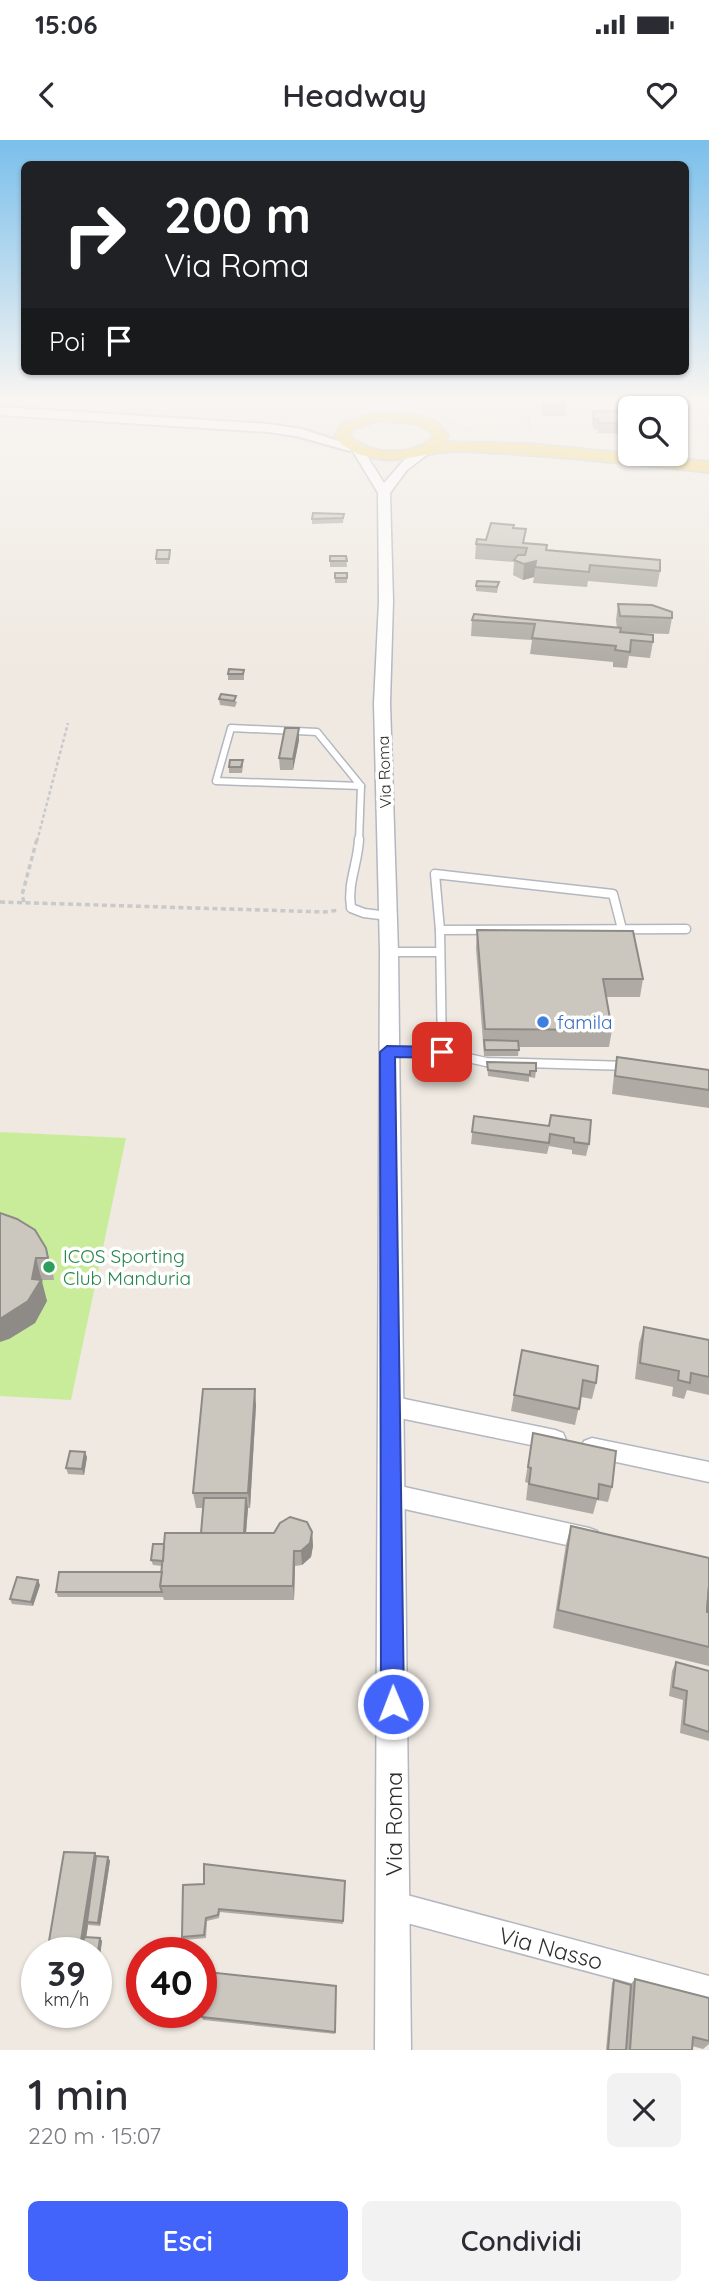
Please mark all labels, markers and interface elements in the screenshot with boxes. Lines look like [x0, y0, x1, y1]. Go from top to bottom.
text: 15:06 [35, 8, 98, 41]
text: Headway [282, 75, 427, 115]
icon: back [28, 76, 66, 114]
icon: heart [643, 76, 681, 114]
text: 200 m [164, 184, 311, 245]
icon: right [49, 189, 140, 280]
text: Via Roma [164, 245, 309, 285]
icon: arrive [100, 322, 138, 360]
text: Poi [49, 325, 86, 358]
map controls [618, 396, 688, 466]
button: search [618, 396, 688, 466]
street label: Via Roma [373, 735, 395, 809]
place label: famila [557, 1010, 613, 1034]
marker: famila [535, 1014, 551, 1030]
pin [412, 1022, 472, 1082]
icon: arrive [423, 1033, 461, 1071]
place label: ICOS Sporting Club Manduria [63, 1244, 191, 1290]
marker: ICOS Sporting Club Manduria [41, 1259, 57, 1275]
position arrow [356, 1667, 430, 1741]
street label: Via Roma [379, 1772, 408, 1876]
street label: Via Nasso [496, 1920, 606, 1976]
speed limit sign: 40 [126, 1937, 217, 2028]
text: 39 [47, 1951, 86, 1995]
text: km/h [44, 1988, 89, 2011]
text: 1 min [28, 2068, 129, 2121]
button: close [607, 2073, 681, 2147]
text: 220 m · 15:07 [28, 2121, 161, 2150]
button: Esci [28, 2201, 348, 2281]
button: Condividi [362, 2201, 681, 2281]

